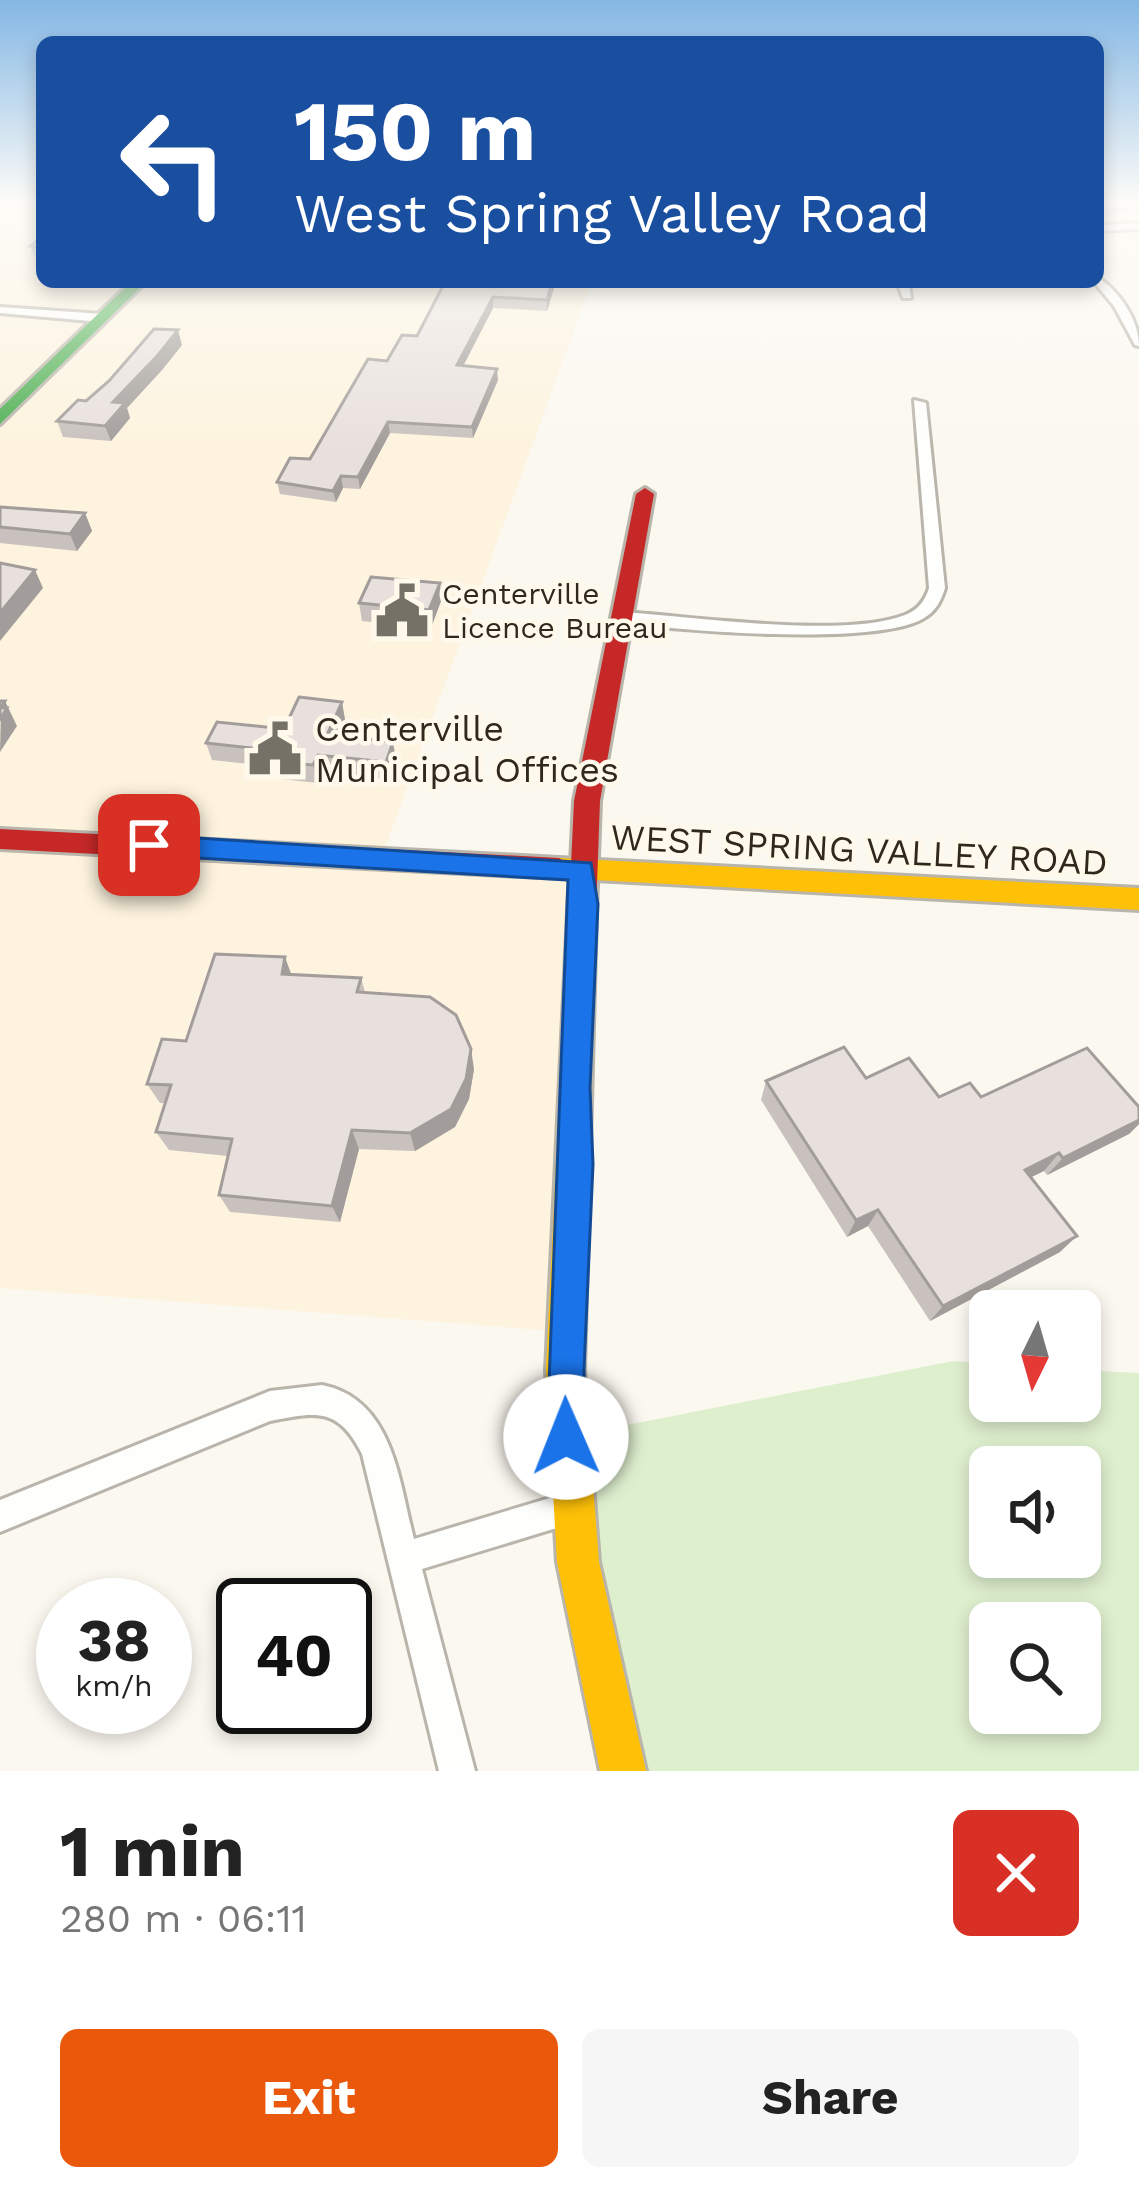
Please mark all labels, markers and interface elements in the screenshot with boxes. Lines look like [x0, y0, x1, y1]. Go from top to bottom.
text: 150 m [294, 82, 536, 180]
icon: left [96, 84, 252, 240]
text: West Spring Valley Road [294, 182, 930, 245]
place label: Centerville Licence Bureau [442, 576, 668, 645]
public building icon: Centerville Licence Bureau [373, 582, 431, 640]
place label: Centerville Municipal Offices [315, 708, 619, 791]
public building icon: Centerville Municipal Offices [246, 720, 304, 778]
pin [98, 794, 200, 896]
icon: arrive [116, 812, 182, 878]
street label: WEST SPRING VALLEY ROAD [609, 816, 1109, 884]
north arrow [969, 1290, 1101, 1422]
map controls [969, 1290, 1101, 1734]
position arrow [503, 1374, 629, 1500]
button: sound [969, 1446, 1101, 1578]
speed limit sign: 40 [216, 1578, 372, 1734]
button: search [969, 1602, 1101, 1734]
text: 38 [77, 1605, 151, 1676]
text: km/h [75, 1668, 153, 1703]
text: 1 min [60, 1809, 245, 1893]
button: close [953, 1810, 1079, 1936]
text: 280 m · 06:11 [60, 1896, 307, 1941]
button: Exit [60, 2029, 558, 2167]
button: Share [582, 2029, 1079, 2167]

